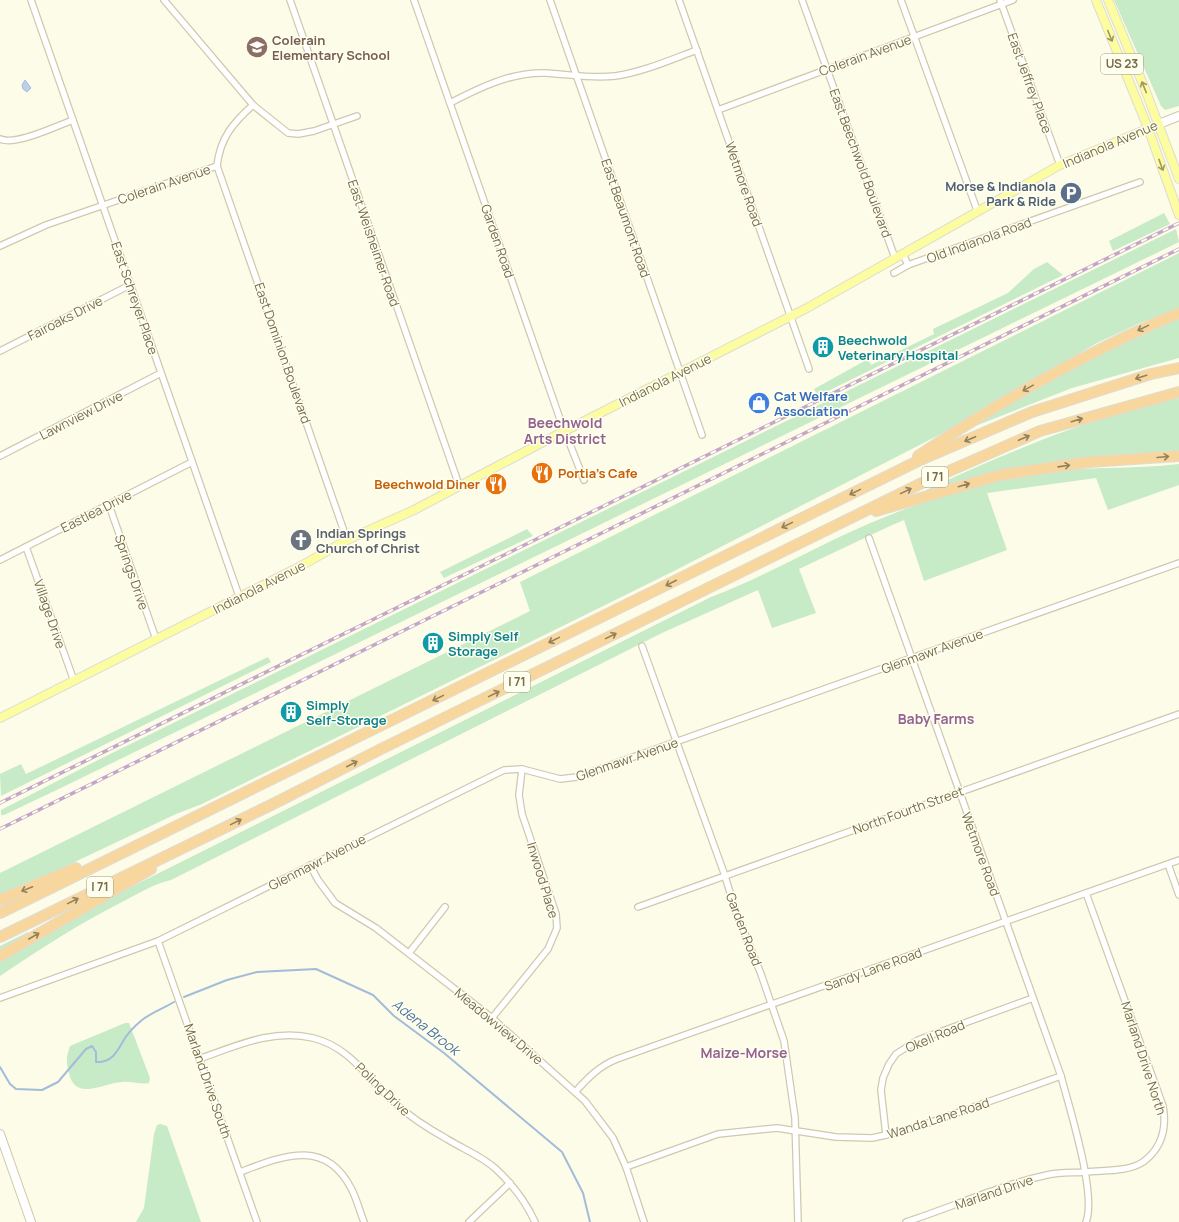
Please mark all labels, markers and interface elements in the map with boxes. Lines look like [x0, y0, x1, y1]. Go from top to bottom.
street label: Colerain Avenue [816, 30, 914, 80]
street label: East Jeffrey Place [1003, 30, 1057, 136]
one-way arrow [1107, 30, 1114, 42]
place label: Colerain Elementary School [272, 31, 390, 64]
school or university icon: Colerain Elementary School [244, 34, 270, 60]
road number: US 23 [1101, 54, 1143, 74]
one-way arrow [1140, 82, 1148, 94]
street label: East Beechwold Boulevard [826, 86, 896, 240]
street label: Indianola Avenue [1060, 116, 1161, 172]
street label: Wetmore Road [721, 139, 767, 229]
street label: East Beaumont Road [597, 156, 655, 280]
one-way arrow [1157, 159, 1165, 171]
street label: Colerain Avenue [115, 160, 213, 208]
street label: East Weisheimer Road [344, 177, 404, 309]
place label: Morse & Indianola Park & Ride [945, 177, 1056, 210]
parking icon: Morse & Indianola Park & Ride [1058, 180, 1084, 206]
street label: Garden Road [477, 202, 519, 280]
street label: Old Indianola Road [924, 213, 1034, 267]
street label: East Schreyer Place [107, 239, 163, 357]
street label: East Dominion Boulevard [250, 280, 316, 426]
street label: Fairoaks Drive [24, 291, 106, 345]
one-way arrow [1137, 325, 1149, 332]
place label: Beechwold Veterinary Hospital [838, 331, 958, 364]
building icon: Beechwold Veterinary Hospital [810, 334, 836, 360]
street label: Indianola Avenue [616, 349, 715, 411]
one-way arrow [1135, 374, 1148, 381]
one-way arrow [1022, 385, 1034, 392]
street label: Lawnview Drive [36, 386, 126, 444]
place label: Cat Welfare Association [774, 387, 849, 420]
shop icon: Cat Welfare Association [746, 390, 772, 416]
district label: Beechwold Arts District [524, 413, 606, 448]
one-way arrow [1070, 416, 1083, 423]
one-way arrow [1018, 433, 1030, 441]
one-way arrow [965, 435, 977, 443]
one-way arrow [1156, 454, 1169, 461]
restaurant icon: Portia's Cafe [529, 460, 555, 486]
one-way arrow [1057, 462, 1070, 470]
place label: Portia's Cafe [558, 464, 638, 482]
road number: I 71 [922, 467, 948, 487]
restaurant icon: Beechwold Diner [483, 471, 509, 497]
place label: Beechwold Diner [374, 475, 480, 493]
one-way arrow [957, 481, 970, 488]
street label: Eastlea Drive [57, 485, 135, 537]
one-way arrow [899, 487, 911, 494]
one-way arrow [849, 489, 861, 496]
one-way arrow [782, 522, 794, 529]
place label: Indian Springs Church of Christ [316, 524, 420, 557]
church icon: Indian Springs Church of Christ [288, 527, 314, 553]
street label: Springs Drive [111, 532, 153, 613]
street label: Indianola Avenue [210, 556, 309, 618]
street label: Village Drive [30, 577, 70, 651]
one-way arrow [665, 580, 677, 587]
street label: Glenmawr Avenue [879, 624, 986, 678]
place label: Simply Self Storage [448, 627, 518, 660]
building icon: Simply Self Storage [420, 630, 446, 656]
one-way arrow [605, 632, 617, 639]
one-way arrow [549, 637, 561, 644]
road number: I 71 [504, 672, 530, 692]
one-way arrow [488, 690, 500, 697]
one-way arrow [432, 695, 444, 702]
place label: Simply Self-Storage [306, 696, 387, 729]
building icon: Simply Self-Storage [278, 699, 304, 725]
district label: Baby Farms [898, 709, 975, 728]
street label: Glenmawr Avenue [573, 733, 681, 785]
one-way arrow [346, 759, 358, 767]
street label: North Fourth Street [850, 782, 966, 838]
street label: Wetmore Road [957, 809, 1005, 899]
one-way arrow [230, 818, 242, 825]
street label: Glenmawr Avenue [265, 829, 369, 894]
street label: Inwood Place [523, 840, 563, 921]
road number: I 71 [87, 877, 113, 897]
one-way arrow [22, 885, 34, 893]
street label: Garden Road [722, 890, 766, 968]
one-way arrow [66, 897, 78, 904]
one-way arrow [28, 932, 40, 940]
street label: Sandy Lane Road [822, 943, 924, 995]
street label: Meadowview Drive [451, 984, 547, 1069]
water label: Adena Brook [389, 994, 466, 1060]
street label: Marland Drive North [1117, 999, 1171, 1117]
street label: Okell Road [903, 1015, 967, 1057]
street label: Marland Drive South [180, 1021, 236, 1141]
district label: Maize-Morse [700, 1043, 788, 1062]
street label: Poling Drive [352, 1058, 415, 1120]
street label: Wanda Lane Road [885, 1093, 991, 1143]
street label: Marland Drive [953, 1170, 1036, 1214]

